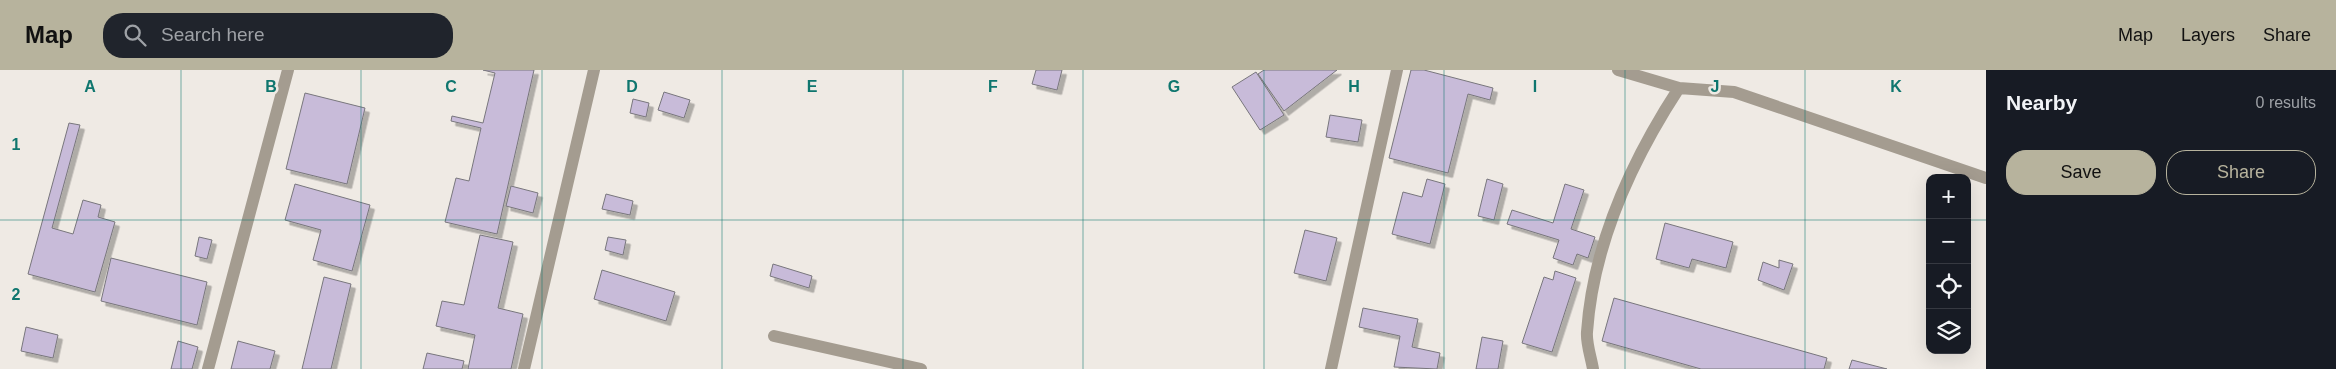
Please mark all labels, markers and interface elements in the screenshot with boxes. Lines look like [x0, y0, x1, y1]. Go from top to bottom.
search box [103, 13, 453, 58]
text: Map [25, 21, 73, 48]
icon: search [121, 21, 149, 49]
text: Search here [161, 24, 265, 45]
text: Map [2118, 25, 2153, 45]
text: Layers [2181, 25, 2235, 45]
text: Share [2263, 25, 2311, 45]
text: A [84, 78, 96, 95]
text: B [265, 78, 277, 95]
text: C [445, 78, 457, 95]
text: D [626, 78, 638, 95]
text: E [807, 78, 818, 95]
text: F [988, 78, 998, 95]
text: G [1168, 78, 1180, 95]
text: H [1348, 78, 1360, 95]
text: I [1533, 78, 1537, 95]
text: J [1711, 78, 1719, 95]
text: K [1890, 78, 1902, 95]
text: Nearby [2006, 91, 2077, 114]
text: 0 results [2256, 94, 2316, 111]
text: 1 [12, 136, 21, 153]
button: Save [2006, 150, 2156, 195]
button: Share [2166, 150, 2316, 195]
map controls [1926, 174, 1971, 354]
button: + [1926, 174, 1971, 219]
button: − [1926, 219, 1971, 264]
button: locate [1926, 264, 1971, 309]
text: 2 [12, 286, 21, 303]
button: layers [1926, 309, 1971, 354]

